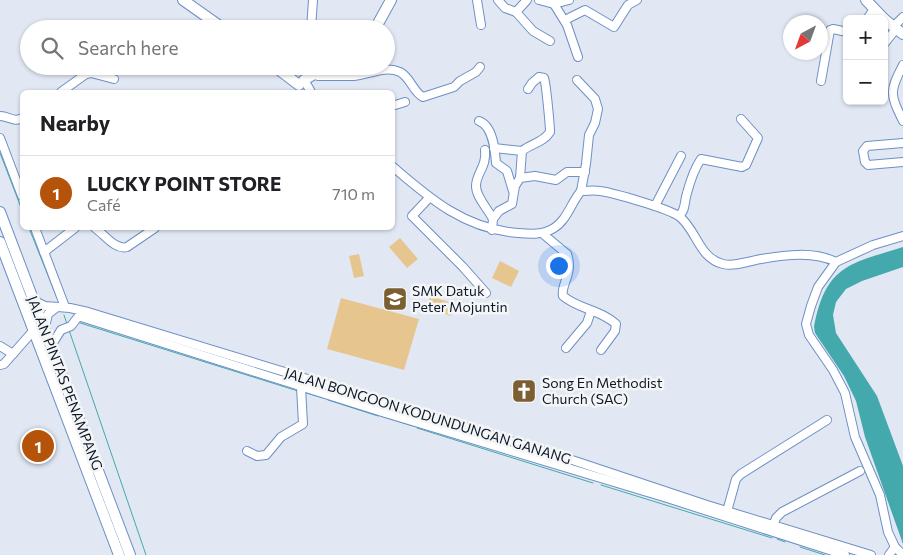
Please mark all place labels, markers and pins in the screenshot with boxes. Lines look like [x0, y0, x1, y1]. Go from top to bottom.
place label: SMK Datuk Peter Mojuntin [412, 282, 508, 315]
school or university icon: SMK Datuk Peter Mojuntin [382, 286, 408, 312]
place label: Song En Methodist Church (SAC) [542, 374, 663, 407]
church icon: Song En Methodist Church (SAC) [511, 378, 537, 404]
pin: 1 [22, 427, 54, 465]

